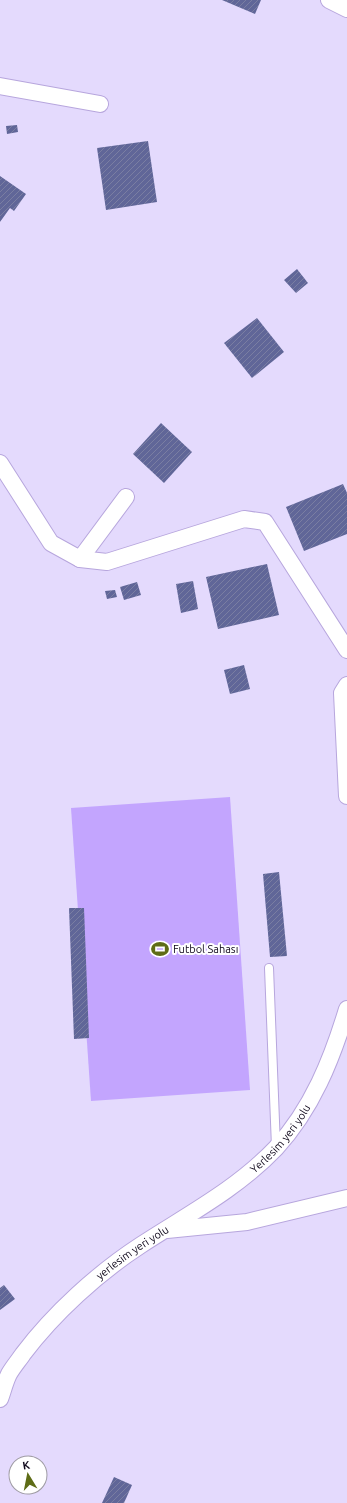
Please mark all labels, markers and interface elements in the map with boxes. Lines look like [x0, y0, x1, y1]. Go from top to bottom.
sports icon: Futbol Sahası [150, 939, 170, 959]
place label: Futbol Sahası [173, 943, 238, 955]
street label: Yerlesim yeri yolu [248, 1102, 312, 1175]
street label: yerlesim yeri yolu [94, 1223, 171, 1282]
north arrow [8, 1455, 48, 1495]
text: K [22, 1458, 32, 1472]

